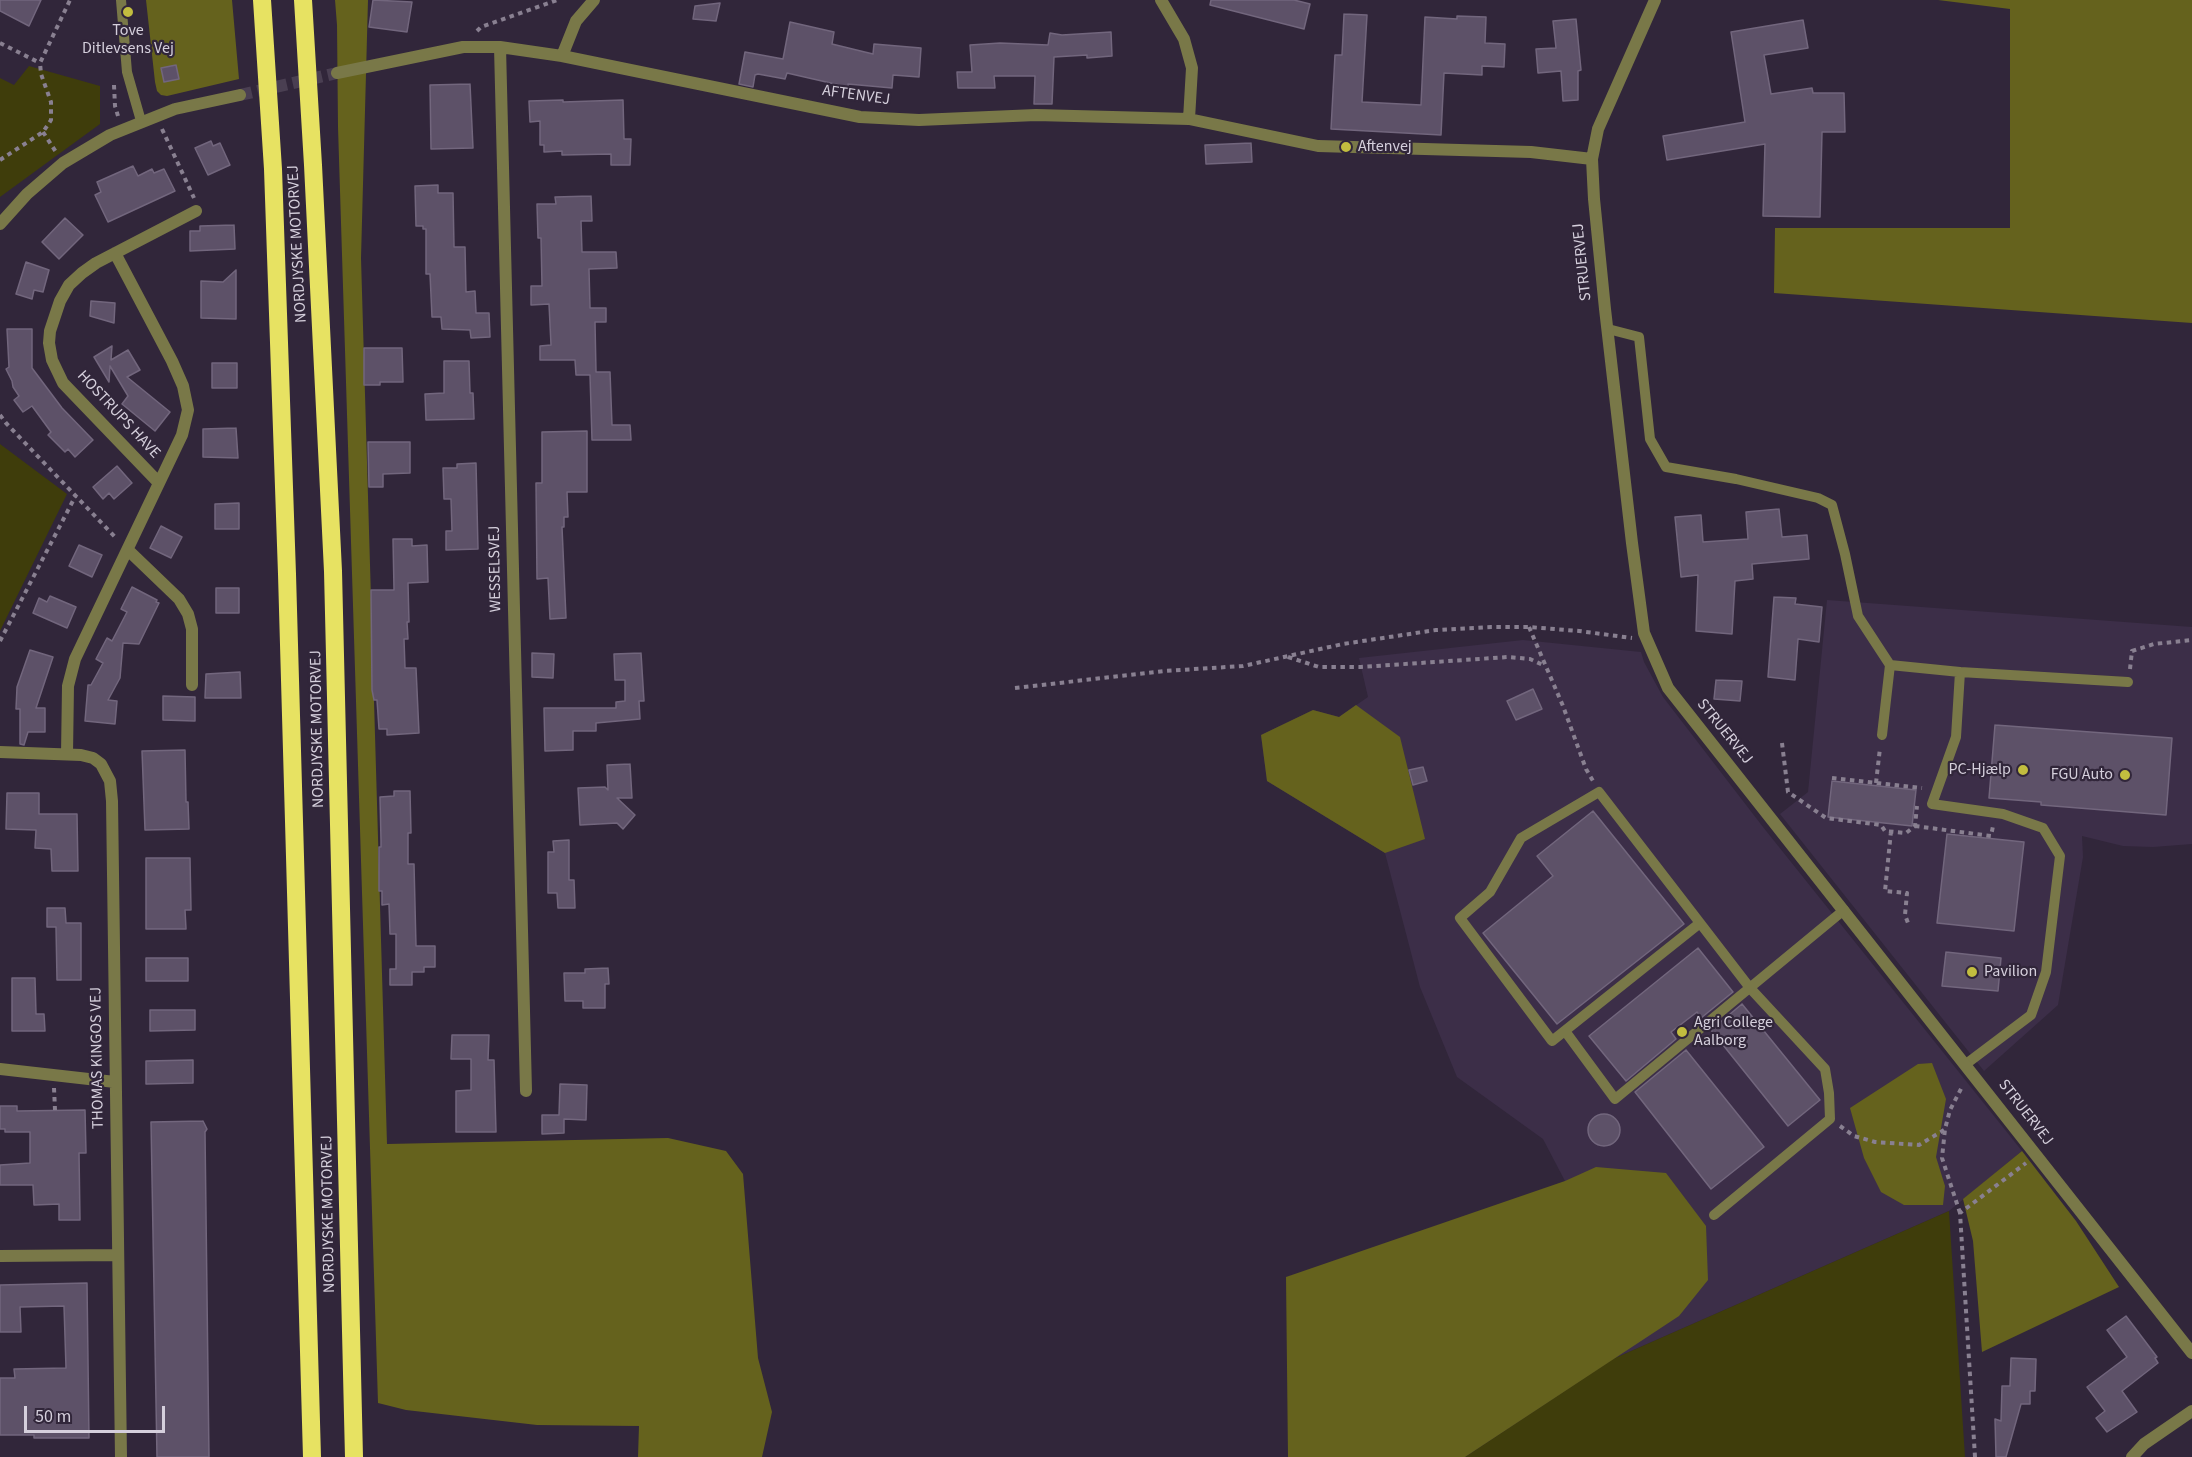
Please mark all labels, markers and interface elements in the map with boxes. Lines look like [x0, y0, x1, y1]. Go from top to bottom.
marker: Tove Ditlevsens Vej [121, 5, 135, 19]
place label: Tove Ditlevsens Vej [82, 21, 174, 59]
street label: AFTENVEJ [821, 82, 891, 110]
place label: Aftenvej [1358, 137, 1412, 157]
marker: Aftenvej [1339, 140, 1353, 154]
street label: NORDJYSKE MOTORVEJ [284, 165, 312, 323]
street label: STRUERVEJ [1569, 222, 1597, 302]
street label: HOSTRUPS HAVE [72, 367, 164, 463]
street label: WESSELSVEJ [486, 526, 506, 612]
street label: NORDJYSKE MOTORVEJ [307, 650, 329, 808]
street label: STRUERVEJ [1692, 696, 1756, 768]
place label: PC-Hjælp [1948, 760, 2011, 780]
marker: PC-Hjælp [2016, 763, 2030, 777]
place label: FGU Auto [2051, 765, 2113, 785]
marker: FGU Auto [2118, 768, 2132, 782]
place label: Pavilion [1984, 962, 2037, 982]
marker: Pavilion [1965, 965, 1979, 979]
street label: THOMAS KINGOS VEJ [87, 987, 109, 1129]
place label: Agri College Aalborg [1694, 1013, 1773, 1051]
marker: Agri College Aalborg [1675, 1025, 1689, 1039]
street label: STRUERVEJ [1993, 1076, 2057, 1150]
street label: NORDJYSKE MOTORVEJ [318, 1135, 340, 1293]
scale bar [27, 1394, 168, 1432]
text: 50 m [35, 1404, 71, 1429]

